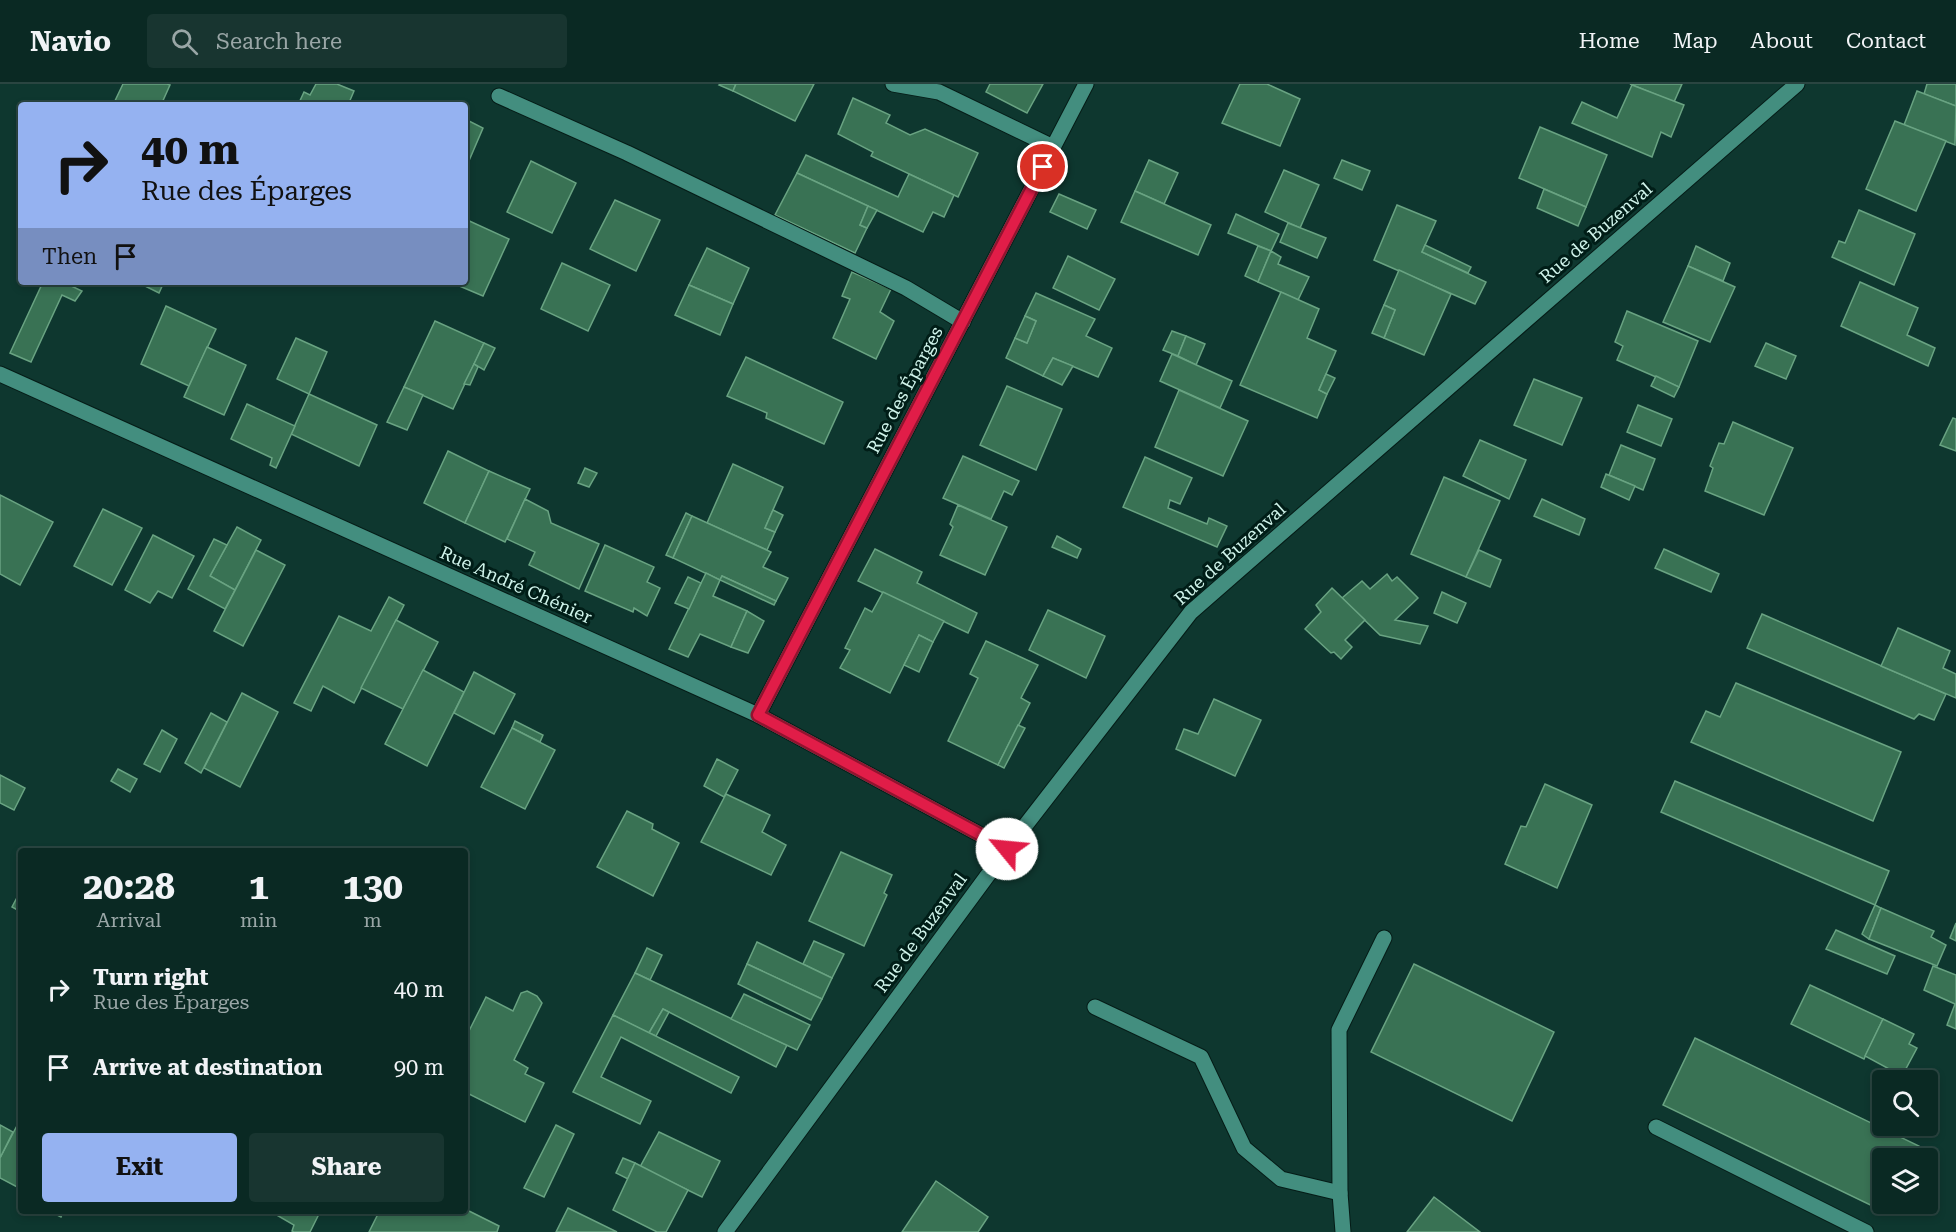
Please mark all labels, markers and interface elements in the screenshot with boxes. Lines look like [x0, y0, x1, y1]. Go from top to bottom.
search box [147, 14, 567, 68]
text: Navio [30, 25, 111, 58]
icon: search [168, 25, 201, 58]
text: Search here [216, 29, 342, 54]
text: Home [1579, 29, 1640, 53]
text: Map [1673, 29, 1718, 53]
text: About [1751, 29, 1813, 53]
text: Contact [1846, 29, 1926, 53]
text: 40 m [141, 125, 239, 174]
icon: right [42, 126, 120, 204]
pin [1017, 141, 1068, 192]
icon: arrive [1026, 150, 1059, 183]
text: Rue des Éparges [141, 175, 352, 207]
street label: Rue de Buzenval [1535, 178, 1656, 287]
icon: arrive [109, 240, 142, 273]
text: Then [42, 244, 97, 269]
street label: Rue des Éparges [862, 323, 947, 457]
street label: Rue de Buzenval [1170, 498, 1290, 609]
street label: Rue André Chénier [437, 542, 595, 628]
position arrow [975, 817, 1039, 881]
text: 20:28 [83, 866, 175, 908]
text: 1 [249, 866, 269, 908]
text: 130 [343, 866, 403, 908]
street label: Rue de Buzenval [870, 869, 971, 996]
text: Arrival [96, 908, 161, 932]
text: min [240, 908, 277, 932]
text: m [364, 908, 382, 932]
text: Turn right [93, 965, 208, 990]
icon: right [42, 973, 75, 1006]
text: 40 m [394, 977, 444, 1002]
text: Rue des Éparges [93, 990, 249, 1014]
icon: arrive [42, 1051, 75, 1084]
text: Arrive at destination [93, 1055, 322, 1080]
text: 90 m [394, 1055, 444, 1080]
map controls [1872, 1070, 1938, 1214]
button: search [1872, 1070, 1938, 1136]
button: Exit [42, 1133, 237, 1202]
button: Share [249, 1133, 444, 1202]
button: layers [1872, 1148, 1938, 1214]

